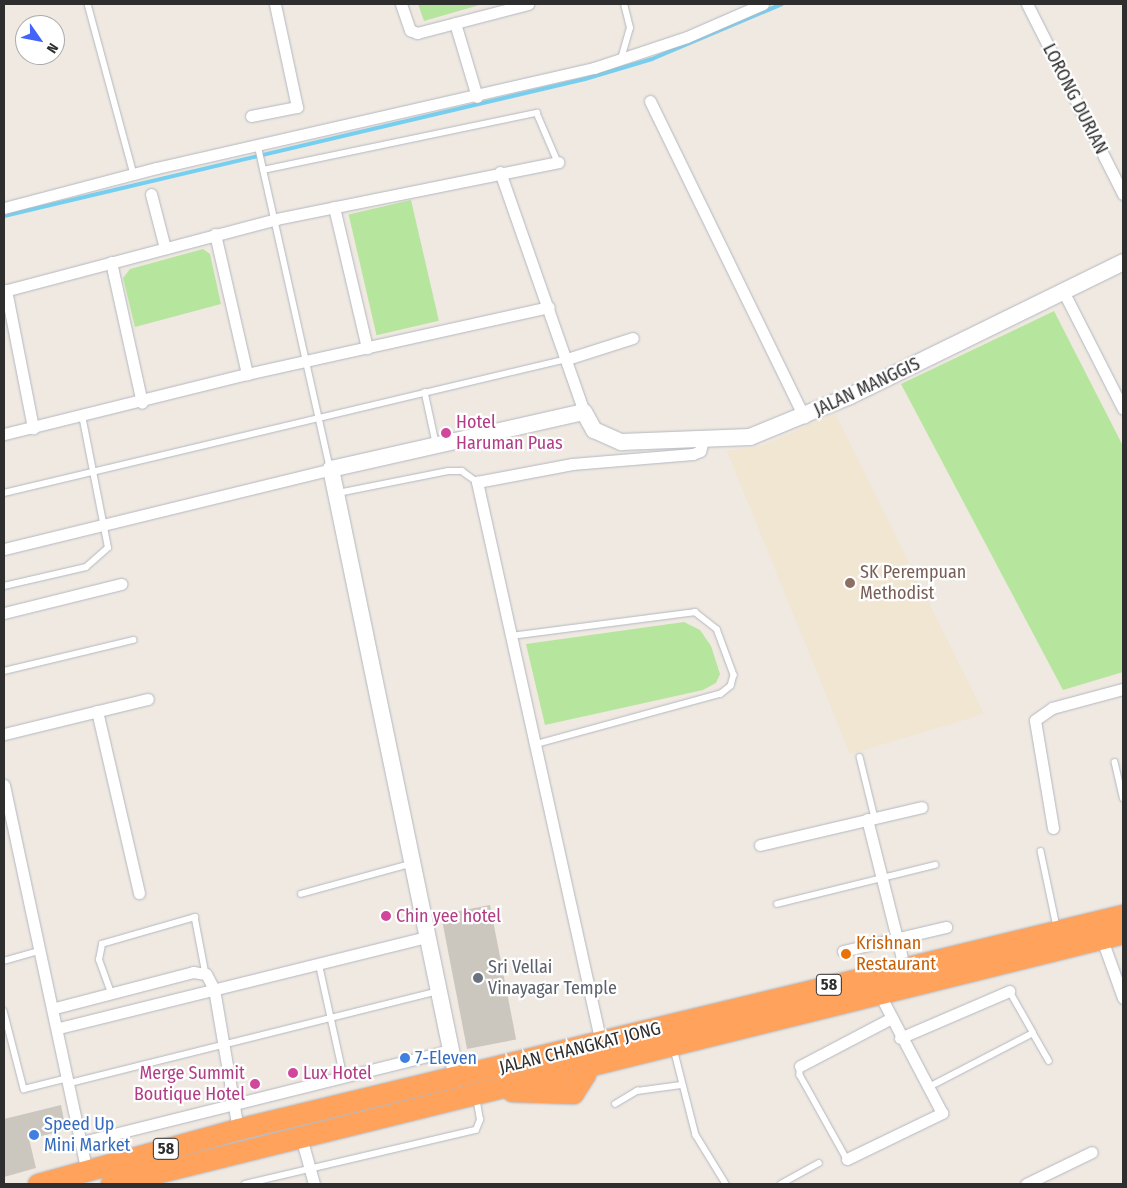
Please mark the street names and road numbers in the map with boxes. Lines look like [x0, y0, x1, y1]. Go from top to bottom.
street label: LORONG DURIAN [1038, 40, 1112, 158]
street label: JALAN MANGGIS [811, 353, 923, 421]
road number: 58 [815, 972, 843, 998]
street label: JALAN CHANGKAT JONG [497, 1017, 663, 1079]
road number: 58 [152, 1136, 180, 1162]

